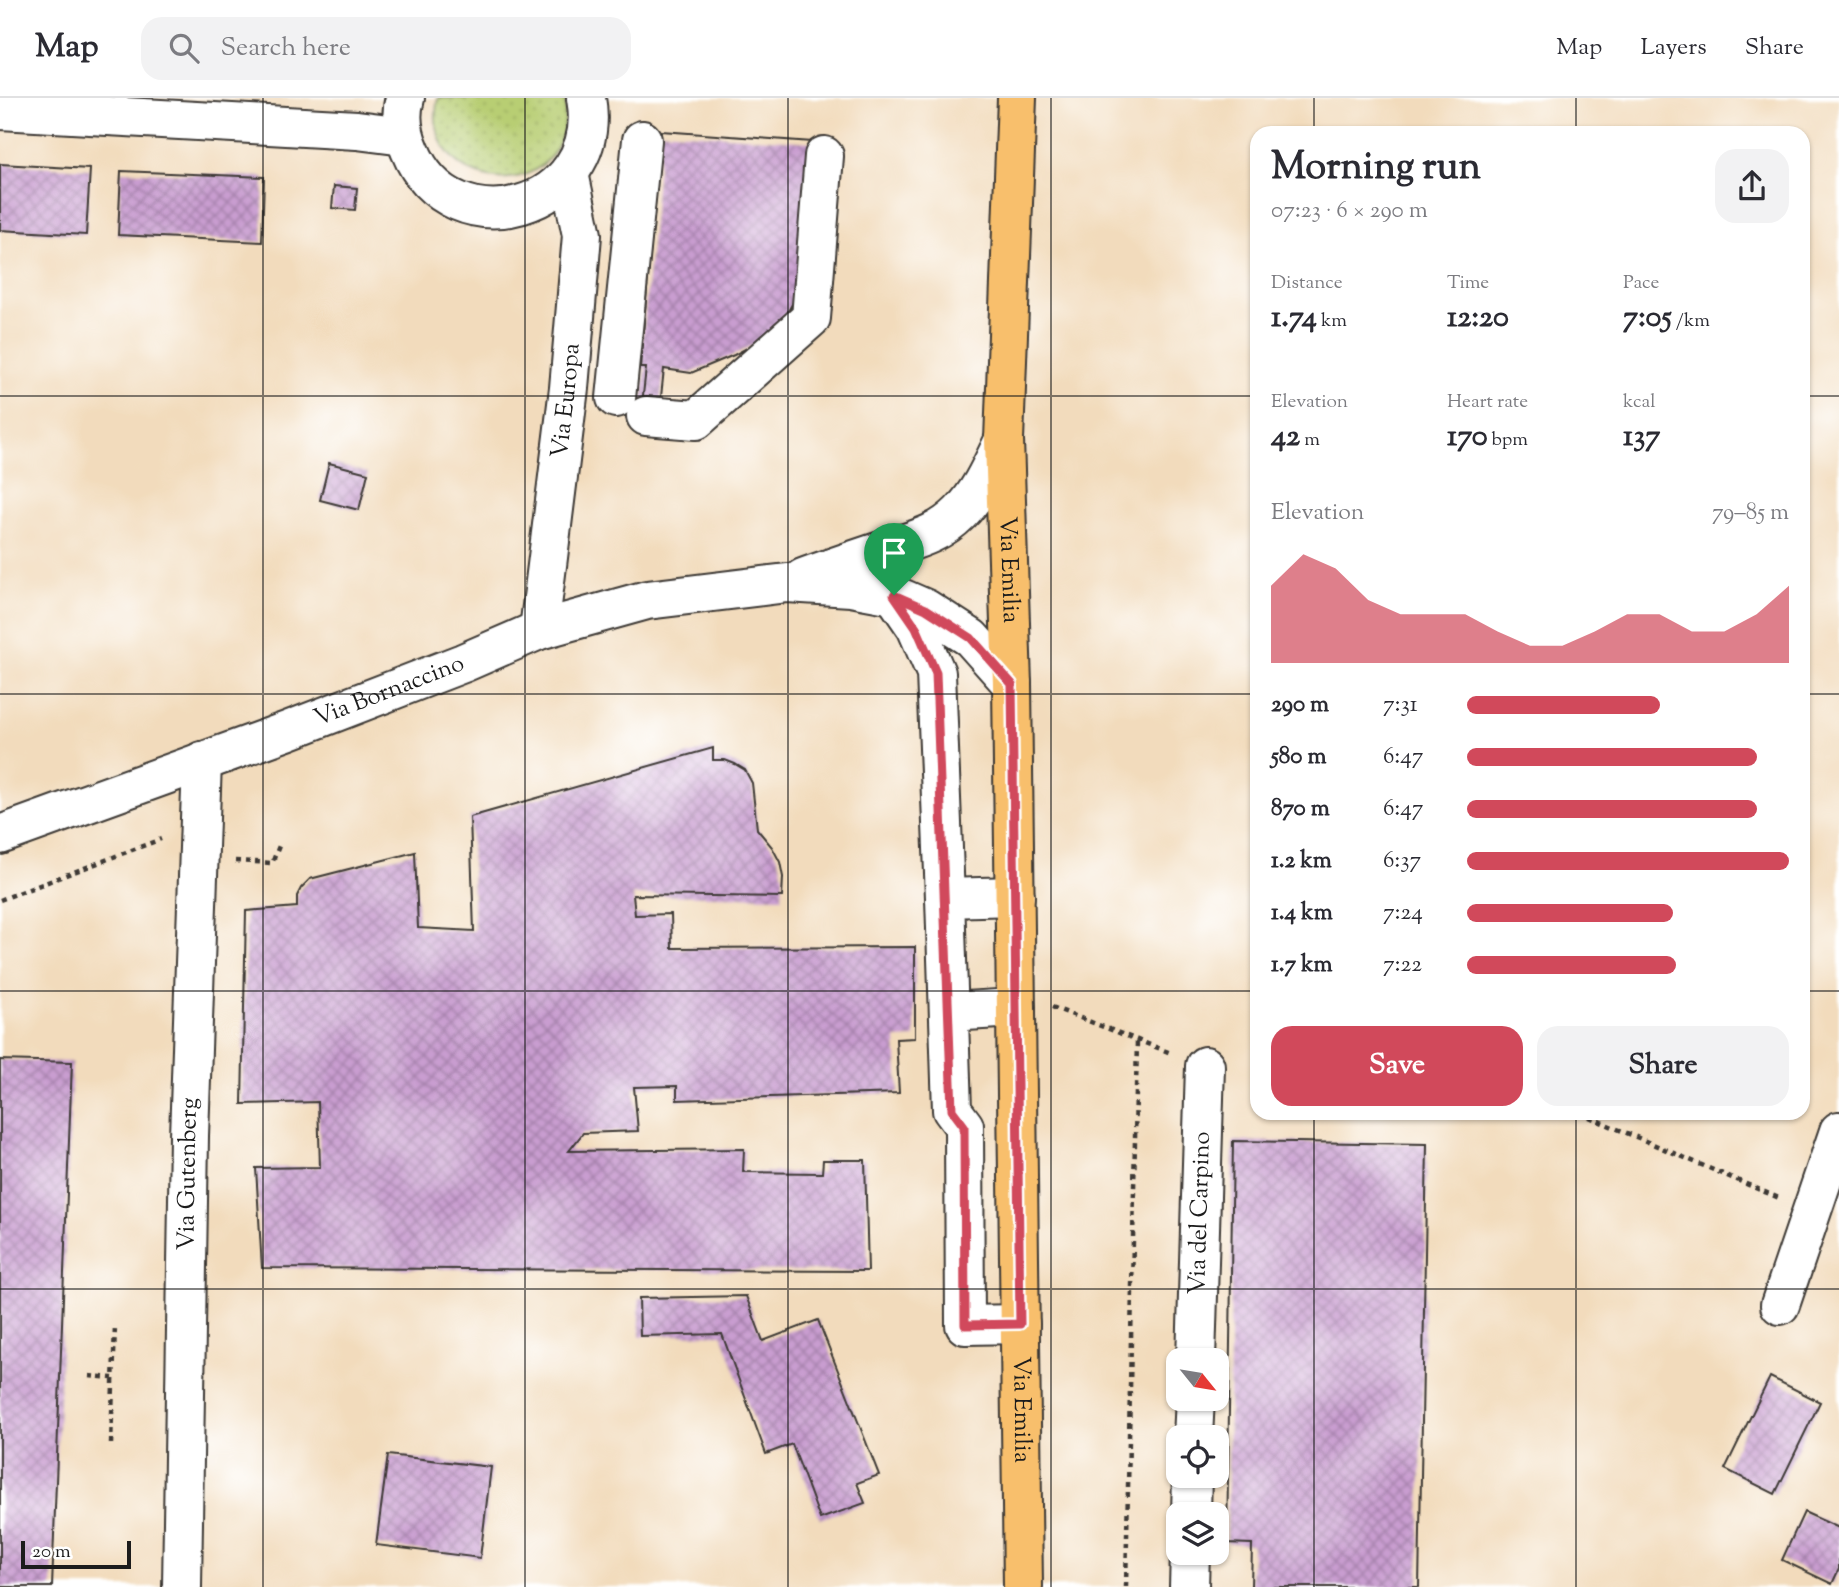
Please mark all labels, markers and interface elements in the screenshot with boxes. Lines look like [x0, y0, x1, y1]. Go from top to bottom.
search box [141, 17, 631, 80]
text: Map [35, 24, 99, 72]
icon: search [165, 29, 203, 67]
text: Search here [221, 30, 351, 67]
text: Map [1556, 31, 1602, 65]
text: Layers [1640, 31, 1707, 65]
text: Share [1745, 31, 1804, 65]
text: Morning run [1271, 142, 1481, 196]
button: share [1715, 149, 1789, 223]
text: 07:23 · 6 × 290 m [1271, 195, 1428, 228]
text: Distance [1271, 270, 1343, 297]
text: Time [1447, 270, 1489, 297]
text: Pace [1623, 270, 1659, 297]
text: 1.74 [1271, 297, 1317, 340]
text: 12:20 [1447, 297, 1509, 340]
text: 7:05 [1623, 297, 1672, 340]
text: km [1317, 308, 1347, 335]
text: /km [1672, 308, 1710, 335]
street label: Via Europa [543, 342, 590, 460]
text: Elevation [1271, 389, 1348, 416]
text: Heart rate [1447, 389, 1528, 416]
text: kcal [1623, 389, 1656, 416]
text: 42 [1271, 416, 1300, 459]
text: 170 [1447, 416, 1488, 459]
text: 137 [1623, 416, 1660, 459]
text: m [1300, 427, 1320, 454]
text: bpm [1488, 427, 1528, 454]
text: Elevation [1271, 497, 1364, 530]
text: 79–85 m [1712, 497, 1789, 530]
street label: Via Emilia [990, 516, 1027, 624]
pin [864, 523, 924, 595]
icon: arrive [875, 534, 913, 572]
street label: Via Bornaccino [309, 647, 470, 736]
text: 290 m [1271, 689, 1329, 722]
text: 7:31 [1383, 689, 1418, 722]
text: 580 m [1271, 741, 1326, 774]
text: 6:47 [1383, 741, 1423, 774]
text: 870 m [1271, 793, 1330, 826]
text: 6:47 [1383, 793, 1423, 826]
text: 1.2 km [1271, 845, 1332, 878]
text: 6:37 [1383, 845, 1421, 878]
text: 1.4 km [1271, 897, 1333, 930]
text: 7:24 [1383, 897, 1423, 930]
text: 1.7 km [1271, 949, 1333, 982]
text: 7:22 [1383, 949, 1422, 982]
button: Save [1271, 1026, 1523, 1106]
button: Share [1537, 1026, 1789, 1106]
street label: Via Gutenberg [170, 1097, 207, 1251]
street label: Via del Carpino [1181, 1131, 1220, 1295]
north arrow [1166, 1348, 1228, 1410]
map controls [1166, 1348, 1229, 1565]
street label: Via Emilia [1003, 1356, 1038, 1463]
button: locate [1166, 1425, 1229, 1488]
button: layers [1166, 1502, 1229, 1565]
scale bar [21, 1538, 131, 1570]
text: 20 m [32, 1539, 71, 1566]

